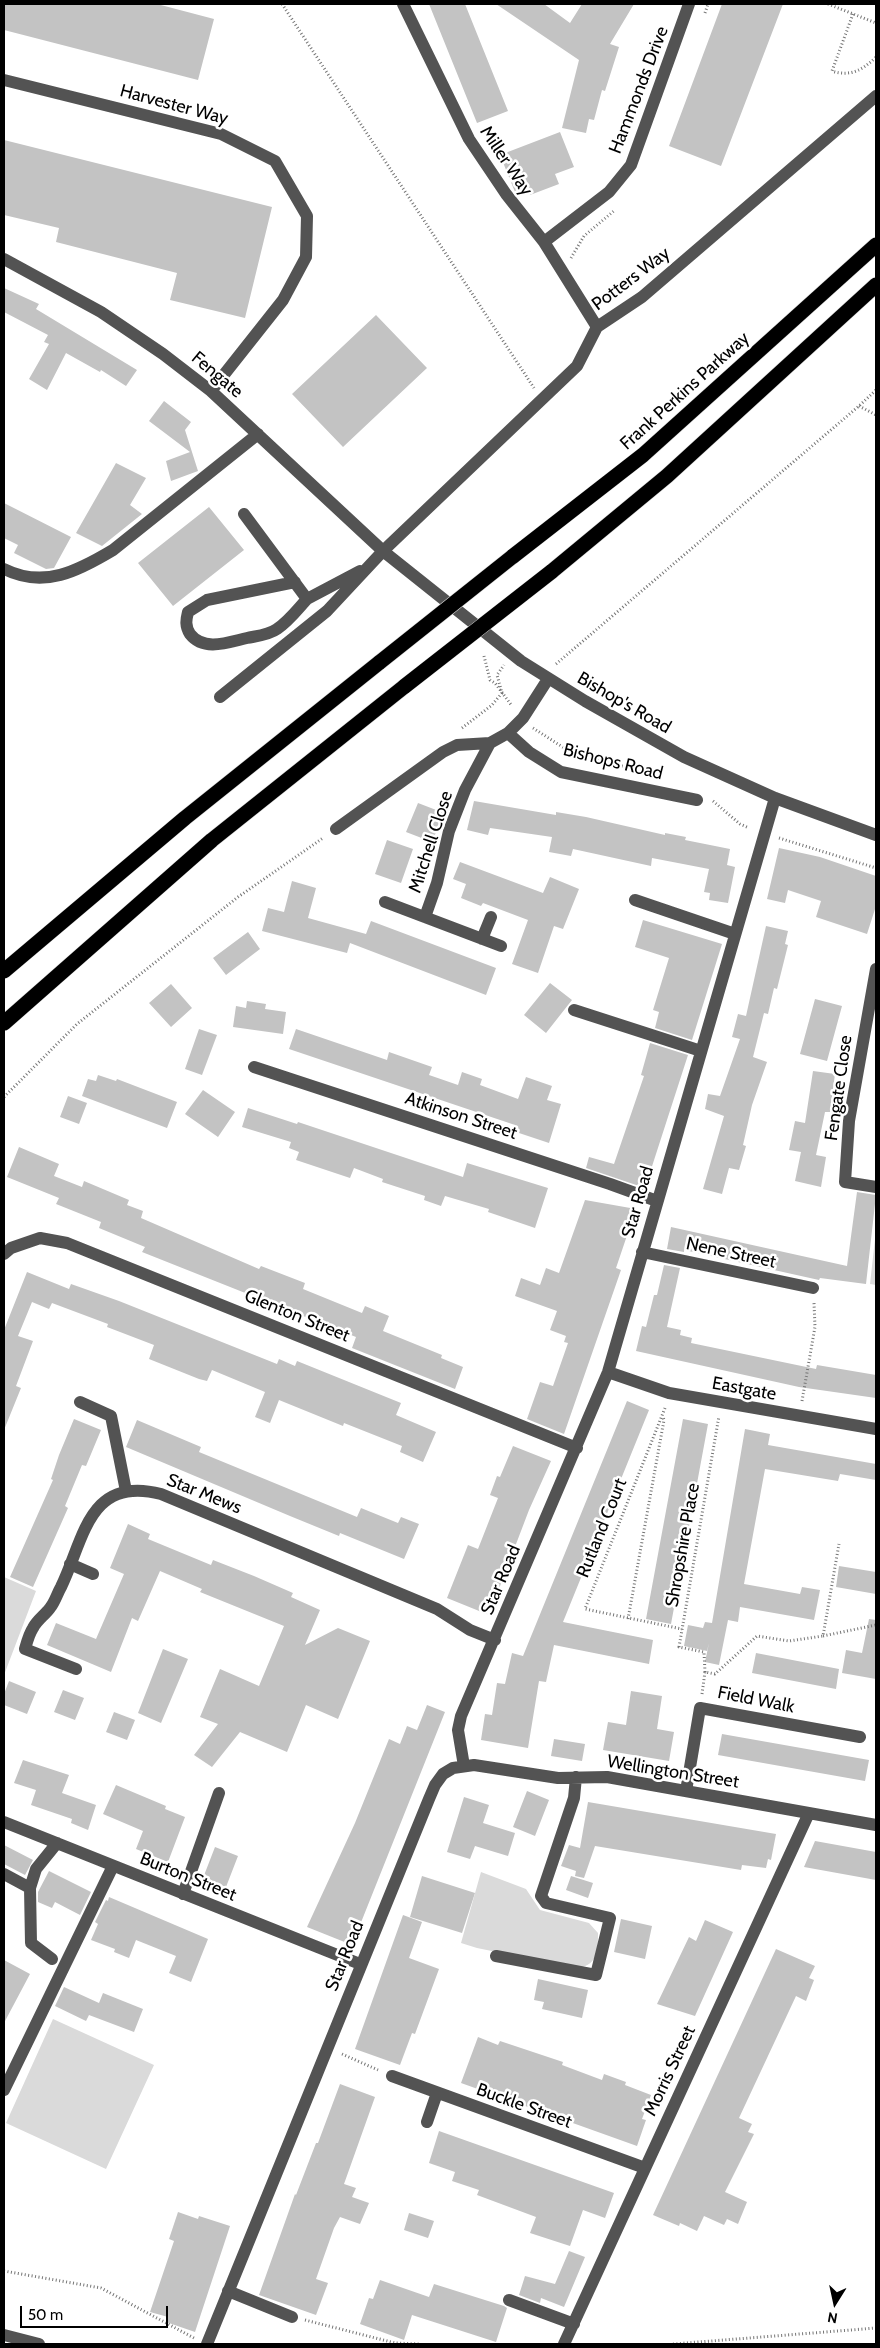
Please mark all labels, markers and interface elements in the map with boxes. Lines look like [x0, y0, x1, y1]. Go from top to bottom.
street label: Hammonds Drive [605, 23, 673, 157]
street label: Harvester Way [118, 80, 230, 130]
street label: Miller Way [475, 122, 537, 200]
street label: Potters Way [588, 243, 674, 315]
street label: Frank Perkins Parkway [616, 327, 754, 455]
street label: Fengate [187, 347, 247, 403]
street label: Bishop's Road [573, 667, 675, 739]
street label: Bishops Road [561, 739, 665, 785]
street label: Mitchell Close [404, 788, 458, 896]
street label: Fengate Close [821, 1034, 857, 1142]
street label: Atkinson Street [402, 1088, 520, 1144]
street label: Star Road [617, 1164, 659, 1240]
street label: Nene Street [684, 1233, 778, 1273]
street label: Glenton Street [241, 1285, 353, 1347]
street label: Eastgate [710, 1373, 778, 1405]
street label: Star Mews [163, 1469, 245, 1519]
street label: Rutland Court [572, 1475, 632, 1581]
street label: Shropshire Place [661, 1481, 705, 1609]
street label: Star Road [477, 1542, 525, 1618]
street label: Field Walk [716, 1682, 796, 1718]
street label: Wellington Street [606, 1751, 740, 1793]
street label: Burton Street [137, 1848, 239, 1906]
street label: Star Road [321, 1918, 369, 1994]
street label: Morris Street [640, 2022, 700, 2120]
street label: Buckle Street [473, 2079, 575, 2133]
north arrow [810, 2278, 860, 2328]
scale bar [22, 2296, 170, 2328]
text: 50 m [28, 2306, 63, 2324]
text: N [826, 2308, 839, 2327]

